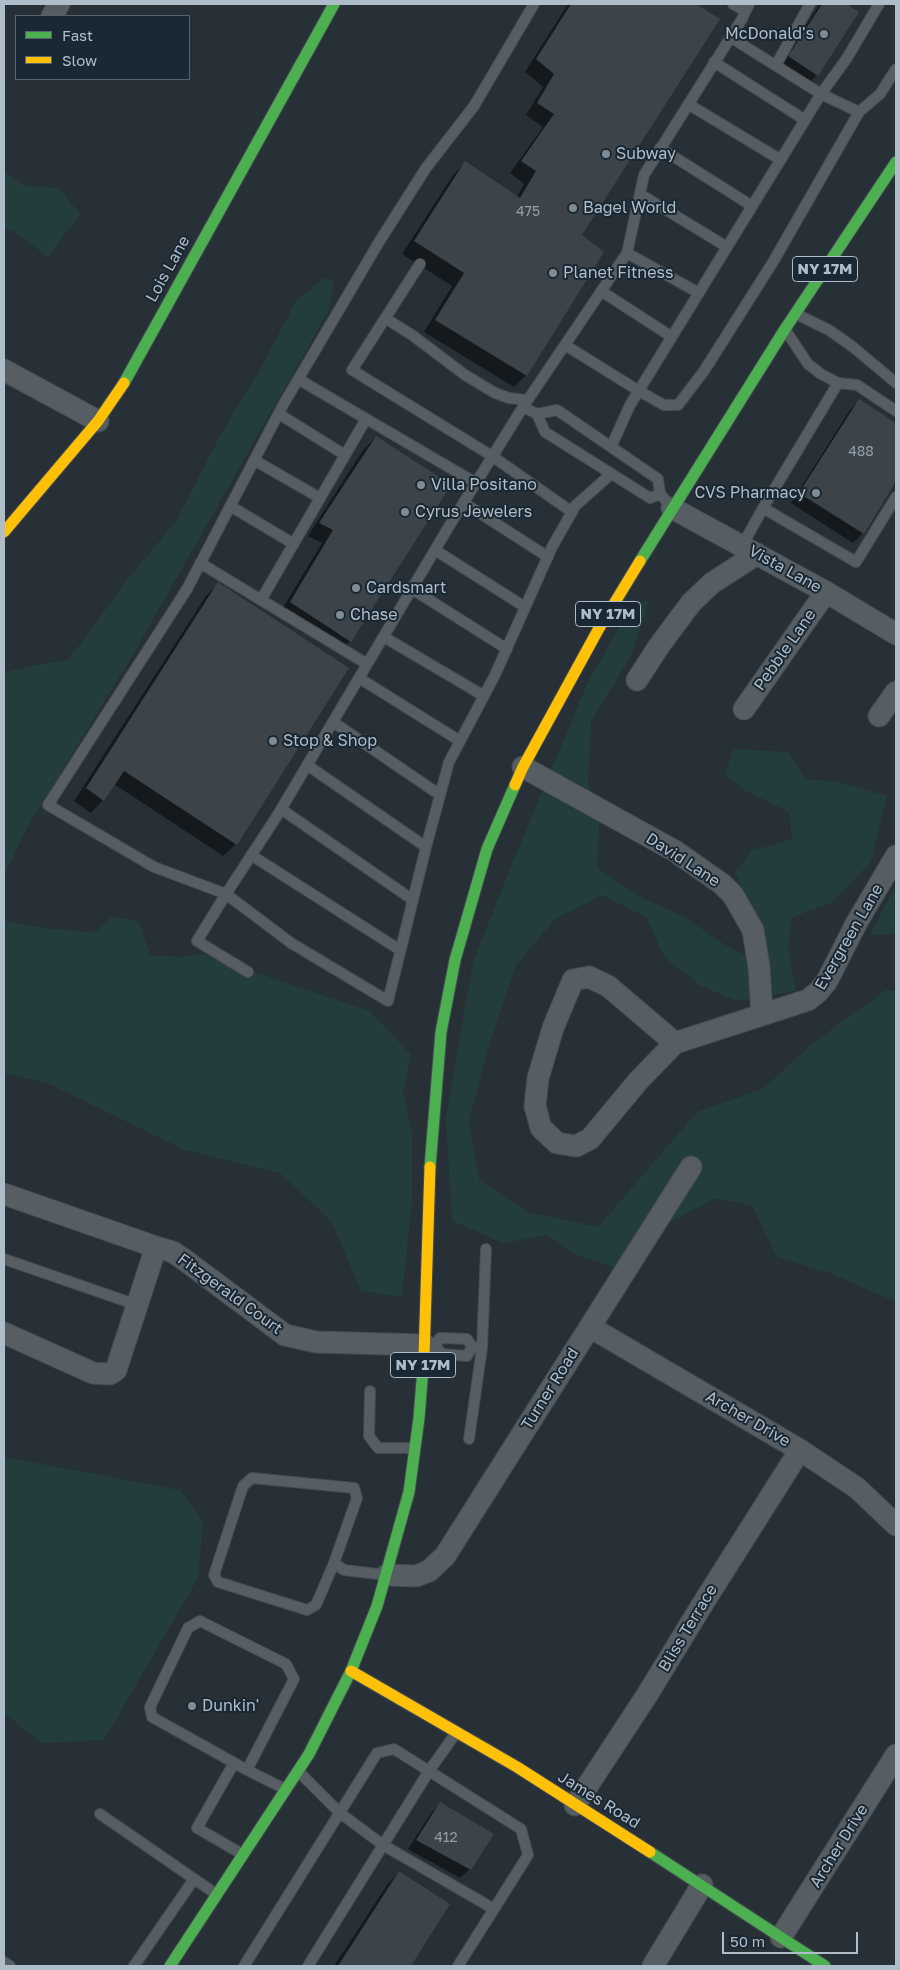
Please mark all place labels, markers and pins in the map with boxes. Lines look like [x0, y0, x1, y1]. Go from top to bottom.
place label: McDonald's [725, 24, 814, 44]
marker: McDonald's [818, 28, 830, 40]
place label: Subway [616, 144, 676, 164]
marker: Subway [600, 148, 612, 160]
place label: Bagel World [583, 198, 676, 218]
marker: Bagel World [567, 202, 579, 214]
place label: Planet Fitness [563, 263, 673, 283]
marker: Planet Fitness [547, 267, 559, 279]
place label: Villa Positano [431, 475, 537, 495]
marker: Villa Positano [415, 479, 427, 491]
place label: CVS Pharmacy [695, 483, 806, 503]
marker: CVS Pharmacy [810, 487, 822, 499]
place label: Cyrus Jewelers [415, 502, 532, 522]
marker: Cyrus Jewelers [399, 506, 411, 518]
place label: Cardsmart [366, 578, 446, 598]
marker: Cardsmart [350, 582, 362, 594]
place label: Chase [350, 605, 398, 625]
marker: Chase [334, 609, 346, 621]
place label: Stop & Shop [283, 731, 377, 751]
marker: Stop & Shop [267, 735, 279, 747]
place label: Dunkin' [202, 1696, 259, 1716]
marker: Dunkin' [186, 1700, 198, 1712]

